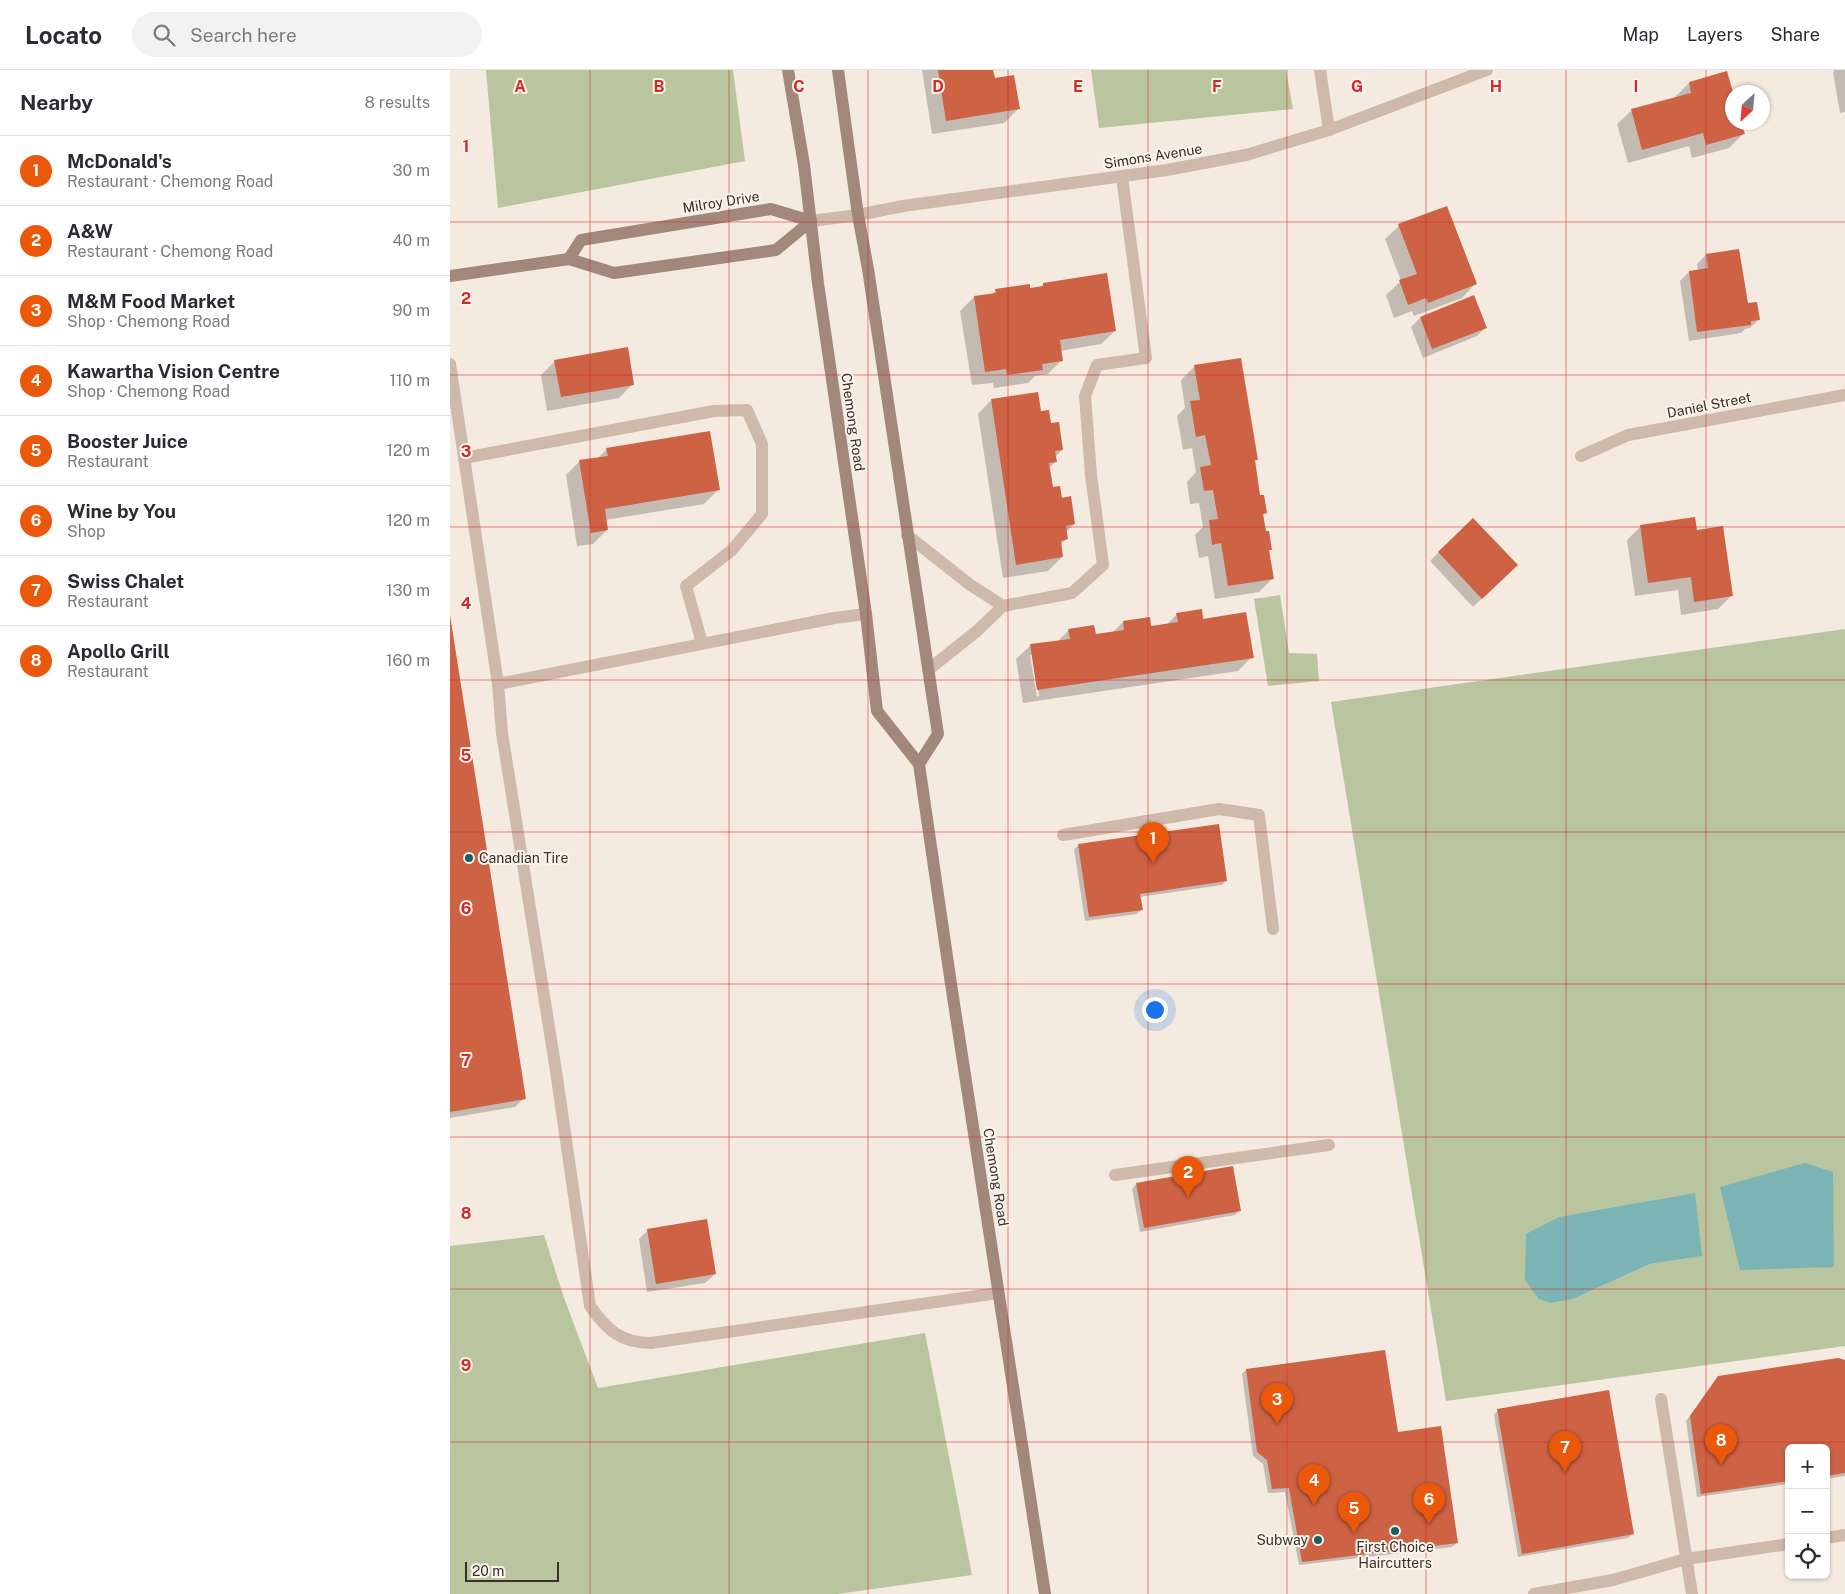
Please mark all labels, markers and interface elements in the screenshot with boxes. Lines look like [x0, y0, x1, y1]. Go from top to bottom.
search box [132, 12, 482, 57]
text: Locato [25, 21, 102, 49]
icon: search [150, 21, 178, 49]
text: Search here [190, 24, 297, 46]
text: Map [1623, 24, 1659, 45]
text: Layers [1687, 24, 1743, 45]
text: Share [1771, 24, 1820, 45]
text: A [514, 77, 526, 96]
text: B [654, 77, 665, 96]
text: C [793, 77, 805, 96]
text: D [932, 77, 944, 96]
text: E [1073, 77, 1083, 96]
text: F [1212, 77, 1222, 96]
text: G [1351, 77, 1363, 96]
text: H [1490, 77, 1502, 96]
text: I [1634, 77, 1638, 96]
north arrow [1725, 85, 1770, 130]
text: Nearby [20, 90, 93, 115]
text: 8 results [365, 93, 430, 112]
text: 1 [463, 137, 469, 156]
street label: Simons Avenue [1103, 140, 1203, 172]
text: McDonald's [67, 150, 172, 172]
text: 1 [33, 161, 39, 180]
text: 30 m [393, 161, 430, 180]
text: Restaurant · Chemong Road [67, 172, 273, 191]
street label: Milroy Drive [681, 188, 761, 216]
text: A&W [67, 220, 113, 242]
text: 2 [31, 231, 41, 250]
text: 40 m [392, 231, 430, 250]
text: Restaurant · Chemong Road [67, 242, 273, 261]
text: 2 [461, 289, 471, 308]
text: M&M Food Market [67, 290, 235, 312]
text: 3 [31, 301, 41, 320]
text: 90 m [393, 301, 430, 320]
text: Shop · Chemong Road [67, 312, 230, 331]
text: Kawartha Vision Centre [67, 360, 280, 382]
text: 4 [31, 371, 41, 390]
text: 110 m [389, 371, 430, 390]
street label: Chemong Road [838, 372, 868, 472]
text: Shop · Chemong Road [67, 382, 230, 401]
street label: Daniel Street [1666, 389, 1752, 421]
text: Booster Juice [67, 430, 188, 452]
text: 5 [31, 441, 41, 460]
text: 120 m [386, 441, 430, 460]
text: 3 [461, 442, 471, 461]
text: Restaurant [67, 452, 149, 471]
text: Wine by You [67, 500, 176, 522]
text: 6 [31, 511, 41, 530]
text: 120 m [386, 511, 430, 530]
text: Shop [67, 522, 106, 541]
text: Swiss Chalet [67, 570, 184, 592]
text: 7 [31, 581, 41, 600]
text: 130 m [386, 581, 430, 600]
text: Restaurant [67, 592, 149, 611]
text: 4 [461, 594, 472, 613]
text: Apollo Grill [67, 640, 170, 662]
text: 8 [31, 651, 41, 670]
text: 160 m [386, 651, 430, 670]
text: Restaurant [67, 662, 149, 681]
text: 5 [461, 746, 472, 765]
pin: 1 [1137, 822, 1169, 863]
place label: Canadian Tire [479, 850, 568, 866]
marker: Canadian Tire [463, 852, 475, 864]
text: 6 [461, 899, 471, 918]
your location [1142, 997, 1168, 1023]
text: 7 [461, 1051, 471, 1070]
street label: Chemong Road [980, 1127, 1012, 1227]
pin: 2 [1172, 1156, 1204, 1197]
text: 8 [461, 1204, 472, 1223]
text: 9 [461, 1356, 471, 1375]
pin: 3 [1261, 1383, 1293, 1424]
pin: 8 [1705, 1424, 1737, 1465]
pin: 7 [1549, 1431, 1581, 1472]
map controls [1785, 1444, 1830, 1579]
button: + [1785, 1444, 1830, 1489]
pin: 4 [1298, 1464, 1330, 1505]
pin: 6 [1413, 1483, 1445, 1524]
button: − [1785, 1489, 1830, 1534]
pin: 5 [1338, 1492, 1370, 1533]
marker: First Choice Haircutters [1389, 1525, 1401, 1537]
place label: Subway [1256, 1532, 1309, 1548]
marker: Subway [1312, 1534, 1324, 1546]
button: locate [1785, 1534, 1830, 1579]
place label: First Choice Haircutters [1356, 1539, 1434, 1571]
scale bar [465, 1559, 559, 1582]
text: 20 m [472, 1563, 504, 1579]

